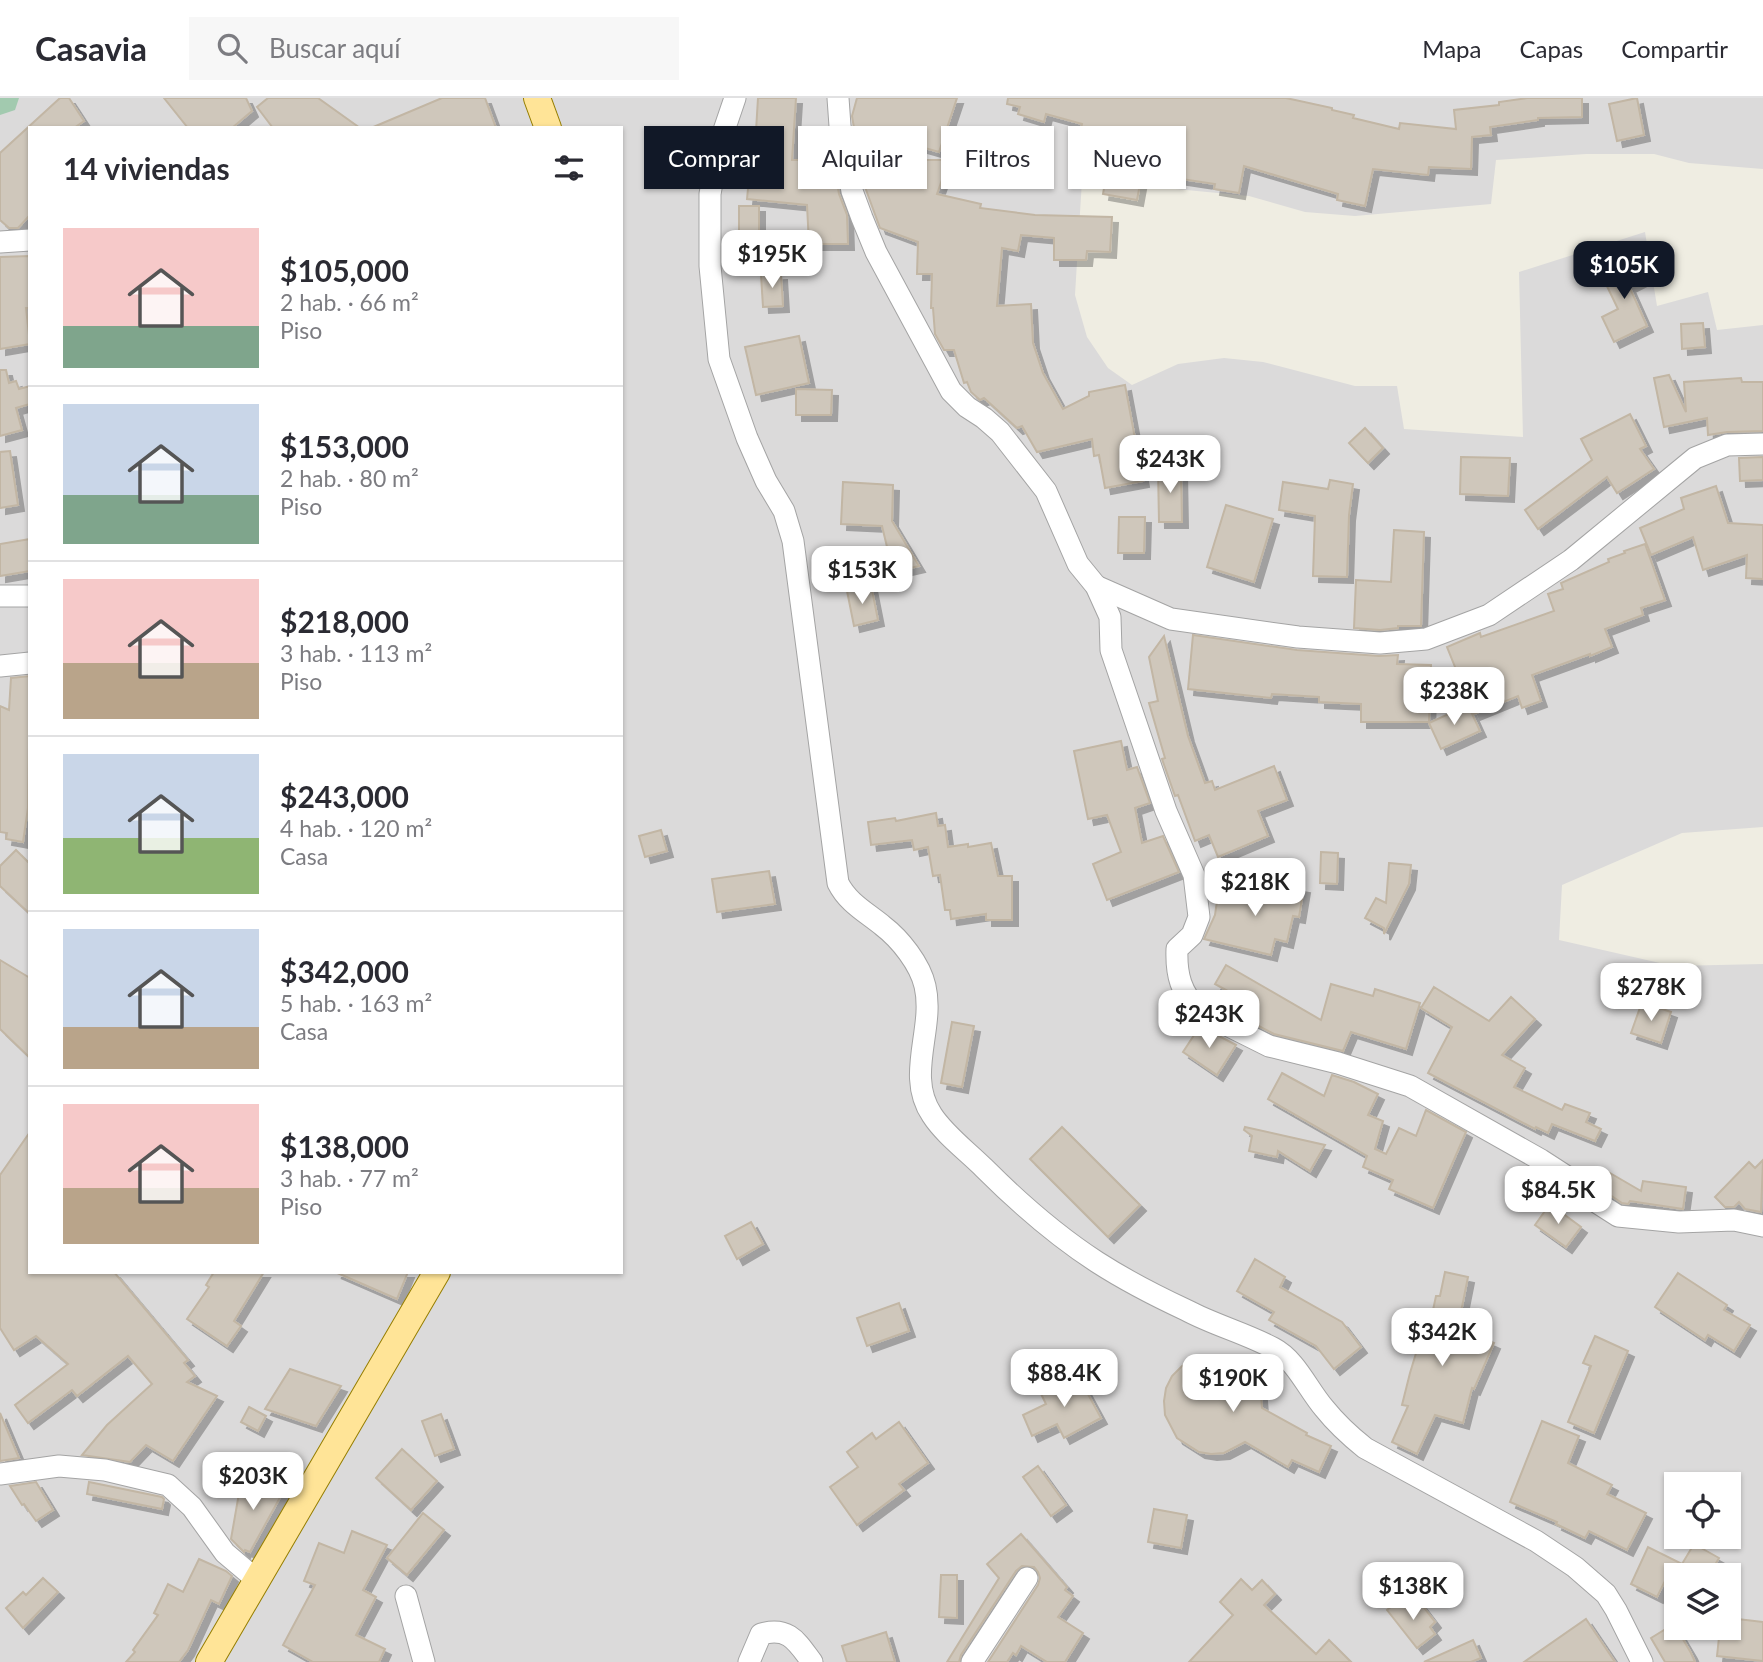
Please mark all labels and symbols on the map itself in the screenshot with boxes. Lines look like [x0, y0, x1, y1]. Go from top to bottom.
pin: $195K [723, 230, 821, 290]
pin: $105K [1575, 242, 1673, 301]
pin: $243K [1121, 436, 1219, 495]
pin: $153K [813, 546, 911, 606]
pin: $238K [1405, 668, 1503, 727]
pin: $218K [1206, 858, 1304, 918]
pin: $278K [1602, 964, 1700, 1023]
pin: $243K [1160, 990, 1258, 1050]
pin: $84.5K [1501, 1166, 1615, 1226]
pin: $342K [1393, 1308, 1491, 1368]
pin: $88.4K [1007, 1350, 1121, 1409]
pin: $190K [1184, 1354, 1282, 1414]
pin: $203K [204, 1452, 302, 1512]
pin: $138K [1364, 1562, 1462, 1622]

